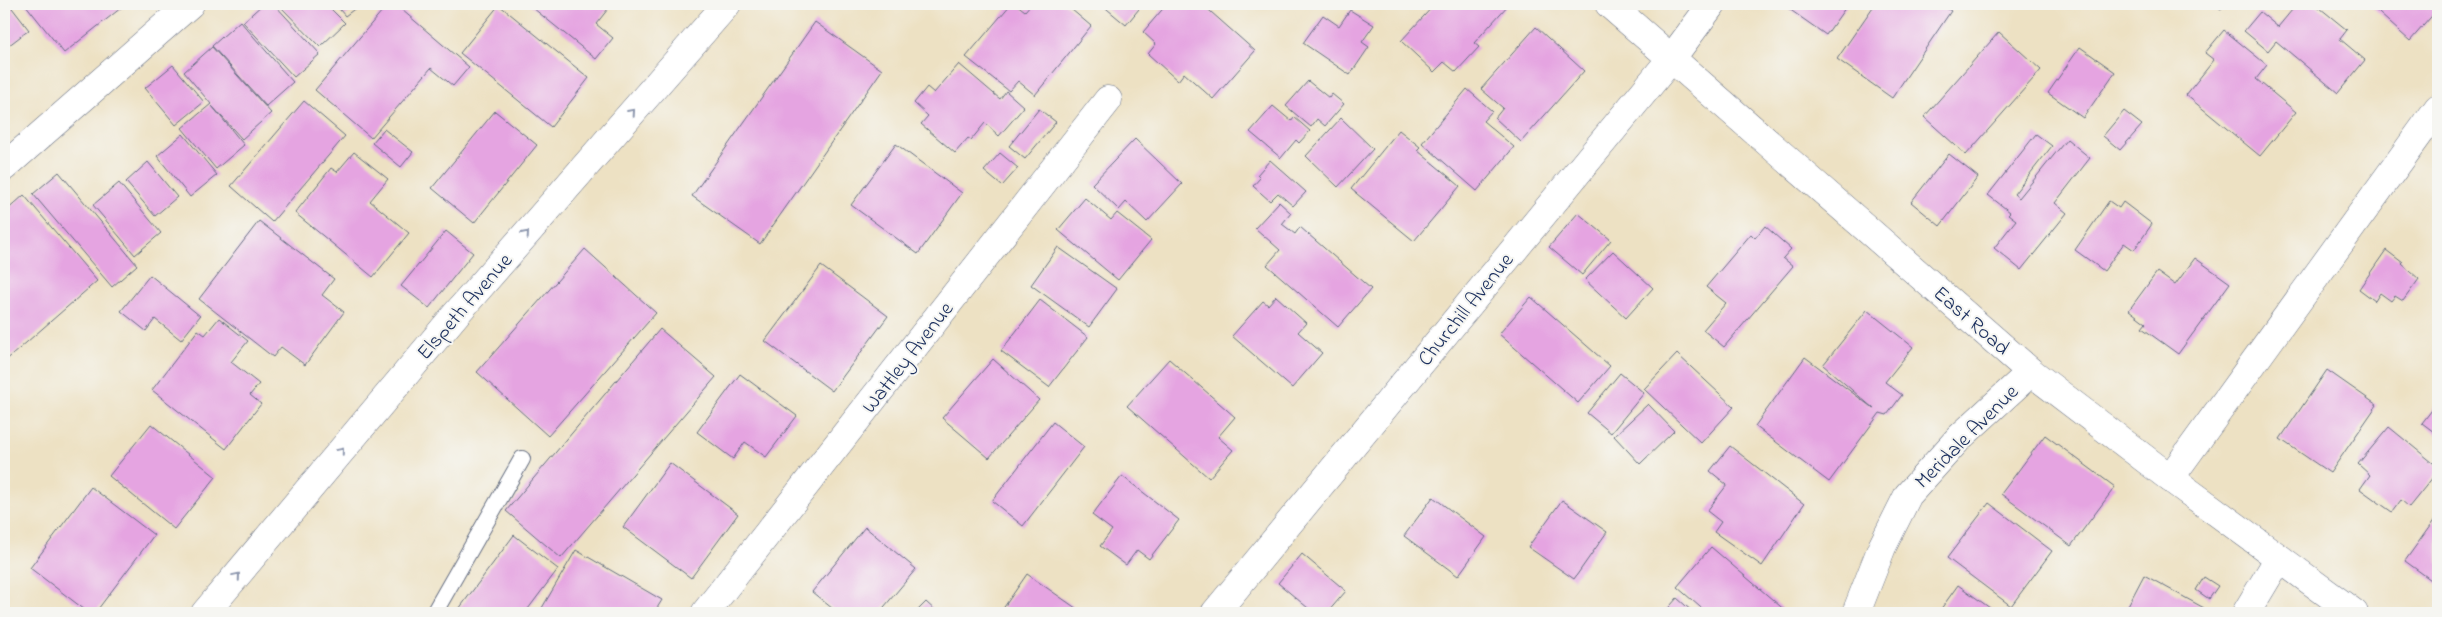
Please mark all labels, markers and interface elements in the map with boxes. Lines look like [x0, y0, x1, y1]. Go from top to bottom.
one-way arrow [627, 108, 636, 117]
one-way arrow [520, 231, 529, 240]
street label: Elspeth Avenue [411, 247, 521, 367]
street label: Churchill Avenue [1411, 247, 1522, 373]
street label: East Road [1926, 280, 2016, 363]
street label: Wattley Avenue [855, 296, 964, 422]
street label: Meridale Avenue [1909, 378, 2027, 496]
one-way arrow [335, 448, 344, 457]
one-way arrow [231, 573, 239, 582]

